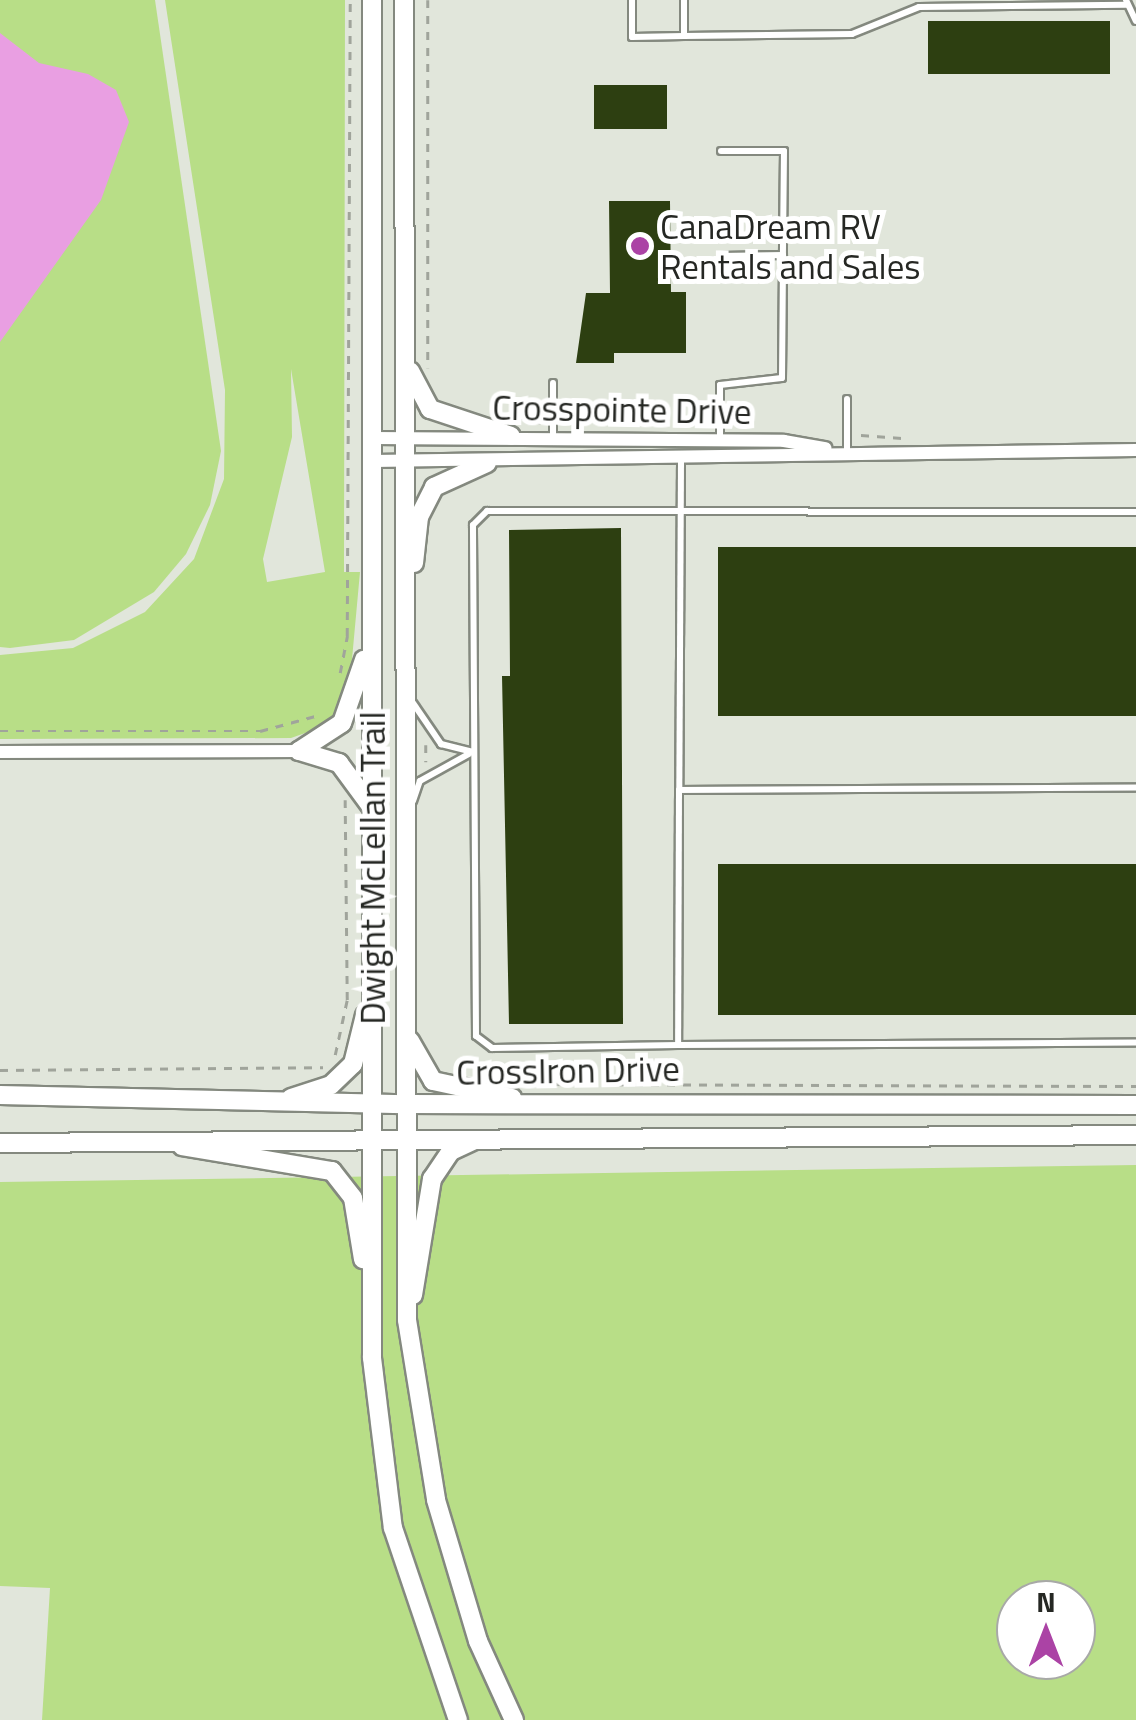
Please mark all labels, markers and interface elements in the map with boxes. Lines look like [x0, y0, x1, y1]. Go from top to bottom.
place label: CanaDream RV Rentals and Sales [660, 205, 921, 287]
marker: CanaDream RV Rentals and Sales [629, 235, 651, 257]
street label: Crosspointe Drive [492, 386, 752, 432]
street label: Dwight McLellan Trail [351, 711, 393, 1025]
street label: CrossIron Drive [456, 1047, 680, 1093]
north arrow [996, 1580, 1096, 1680]
text: N [1036, 1580, 1056, 1623]

